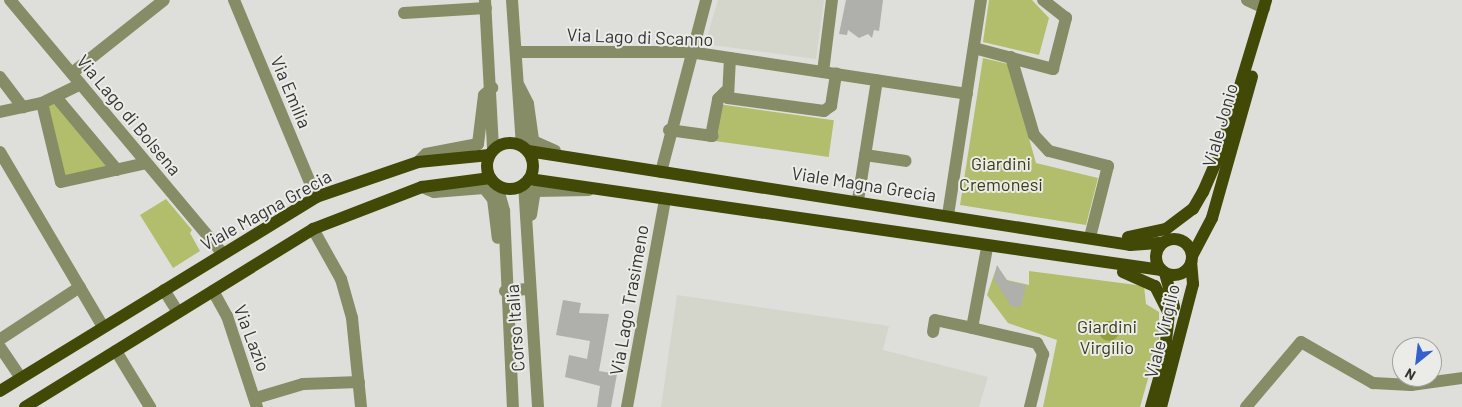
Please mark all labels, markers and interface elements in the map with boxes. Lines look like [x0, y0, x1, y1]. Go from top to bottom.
street label: Via Lago di Scanno [566, 24, 714, 50]
street label: Via Lago di Bolsena [72, 50, 186, 180]
street label: Via Emilia [266, 53, 316, 131]
street label: Viale Jonio [1198, 81, 1242, 169]
park label: Giardini Cremonesi [959, 153, 1043, 195]
street label: Viale Magna Grecia [790, 162, 938, 206]
street label: Viale Magna Grecia [197, 165, 335, 255]
street label: Via Lago Trasimeno [605, 223, 653, 377]
street label: Viale Virgilio [1140, 282, 1184, 380]
street label: Corso Italia [501, 284, 529, 372]
street label: Via Lazio [229, 302, 275, 374]
park label: Giardini Virgilio [1077, 316, 1137, 358]
north arrow [1392, 337, 1442, 387]
text: N [1402, 365, 1418, 384]

